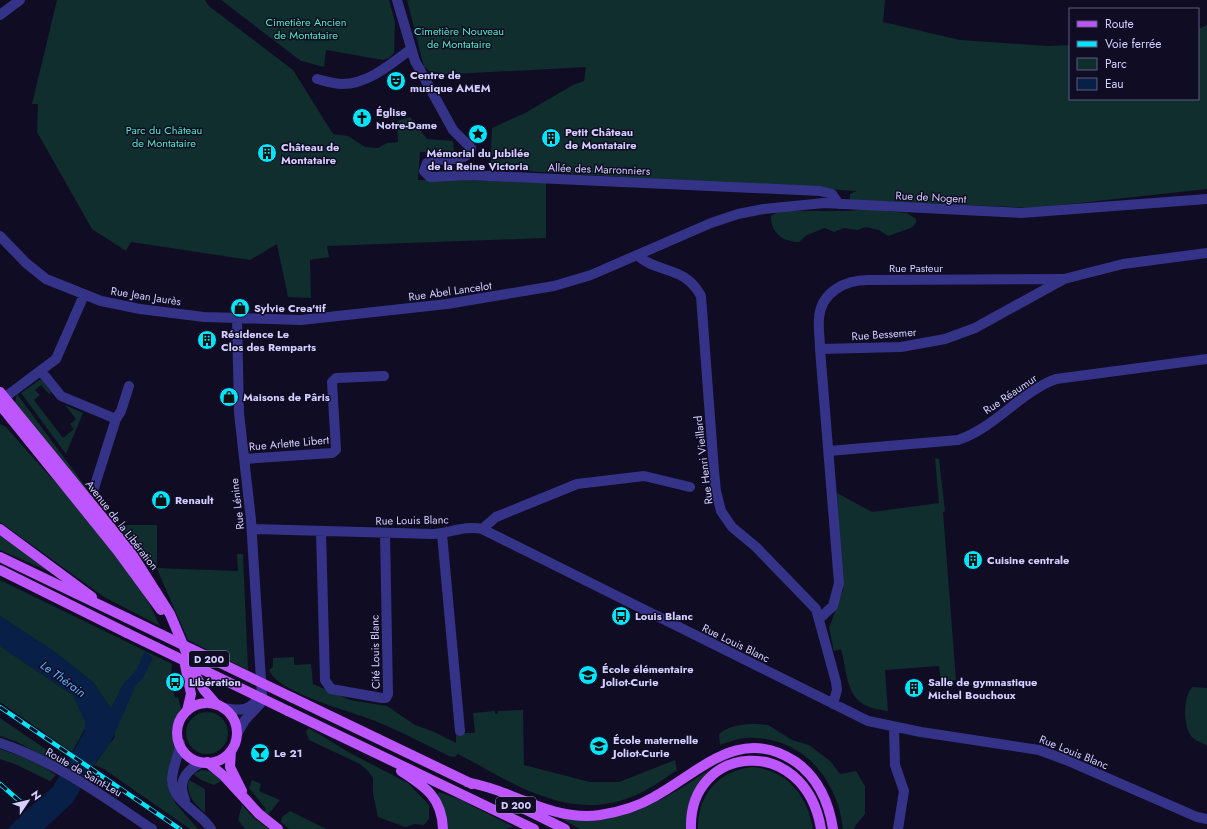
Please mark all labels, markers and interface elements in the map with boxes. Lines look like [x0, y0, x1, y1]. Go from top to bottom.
legend [1069, 8, 1199, 100]
park label: Cimetière Ancien de Montataire [266, 14, 346, 43]
text: Route [1105, 15, 1134, 33]
park label: Cimetière Nouveau de Montataire [414, 23, 504, 52]
text: Voie ferrée [1105, 35, 1161, 53]
text: Parc [1105, 55, 1127, 73]
place label: Centre de musique AMEM [410, 67, 491, 96]
theatre icon: Centre de musique AMEM [385, 70, 407, 92]
text: Eau [1105, 75, 1124, 93]
place label: Église Notre-Dame [376, 104, 437, 133]
church icon: Église Notre-Dame [351, 107, 373, 129]
park label: Parc du Château de Montataire [126, 122, 202, 151]
place icon: Mémorial du Jubilée de la Reine Victoria [467, 123, 489, 145]
place label: Petit Château de Montataire [565, 124, 637, 153]
building icon: Petit Château de Montataire [540, 127, 562, 149]
place label: Château de Montataire [281, 139, 339, 168]
building icon: Château de Montataire [256, 142, 278, 164]
place label: Mémorial du Jubilée de la Reine Victoria [426, 145, 530, 174]
street label: Allée des Marronniers [548, 159, 651, 179]
street label: Rue de Nogent [895, 187, 967, 207]
street label: Rue Pasteur [889, 260, 943, 276]
street label: Rue Abel Lancelot [407, 277, 493, 305]
street label: Rue Jean Jaurès [110, 283, 183, 310]
shop icon: Sylvie Crea'tif [229, 297, 251, 319]
place label: Sylvie Crea'tif [254, 300, 327, 316]
street label: Rue Bessemer [851, 324, 917, 344]
place label: Résidence Le Clos des Remparts [221, 326, 316, 355]
building icon: Résidence Le Clos des Remparts [196, 329, 218, 351]
street label: Rue Réaumur [980, 370, 1040, 418]
shop icon: Maisons de Pâris [218, 386, 240, 408]
place label: Maisons de Pâris [243, 389, 330, 405]
street label: Rue Henri Vieillard [690, 415, 716, 505]
street label: Rue Arlette Libert [248, 431, 330, 454]
street label: Avenue de la Libération [82, 477, 162, 573]
street label: Rue Lénine [226, 477, 248, 531]
shop icon: Renault [150, 489, 172, 511]
place label: Renault [175, 492, 214, 508]
street label: Rue Louis Blanc [375, 511, 449, 529]
building icon: Cuisine centrale [962, 549, 984, 571]
place label: Cuisine centrale [987, 552, 1069, 568]
bus stop icon: Louis Blanc [610, 605, 632, 627]
place label: Louis Blanc [635, 608, 693, 624]
street label: Cité Louis Blanc [366, 615, 384, 689]
street label: Rue Louis Blanc [700, 620, 772, 666]
road number: D 200 [189, 651, 229, 667]
water label: Le Thérain [37, 656, 89, 702]
place label: École élémentaire Joliot-Curie [600, 661, 693, 690]
school or university icon: École élémentaire Joliot-Curie [577, 664, 599, 686]
bus stop icon: Libération [164, 671, 186, 693]
place label: Libération [189, 674, 241, 690]
place label: Salle de gymnastique Michel Bouchoux [928, 674, 1037, 703]
building icon: Salle de gymnastique Michel Bouchoux [903, 677, 925, 699]
street label: Rue Louis Blanc [1037, 731, 1111, 773]
place label: École maternelle Joliot-Curie [611, 732, 698, 761]
school or university icon: École maternelle Joliot-Curie [588, 735, 610, 757]
bar icon: Le 21 [249, 742, 271, 764]
street label: Route de Saint-Leu [43, 744, 125, 800]
place label: Le 21 [274, 745, 302, 761]
north arrow [8, 781, 48, 821]
text: N [27, 787, 45, 803]
road number: D 200 [496, 797, 536, 813]

